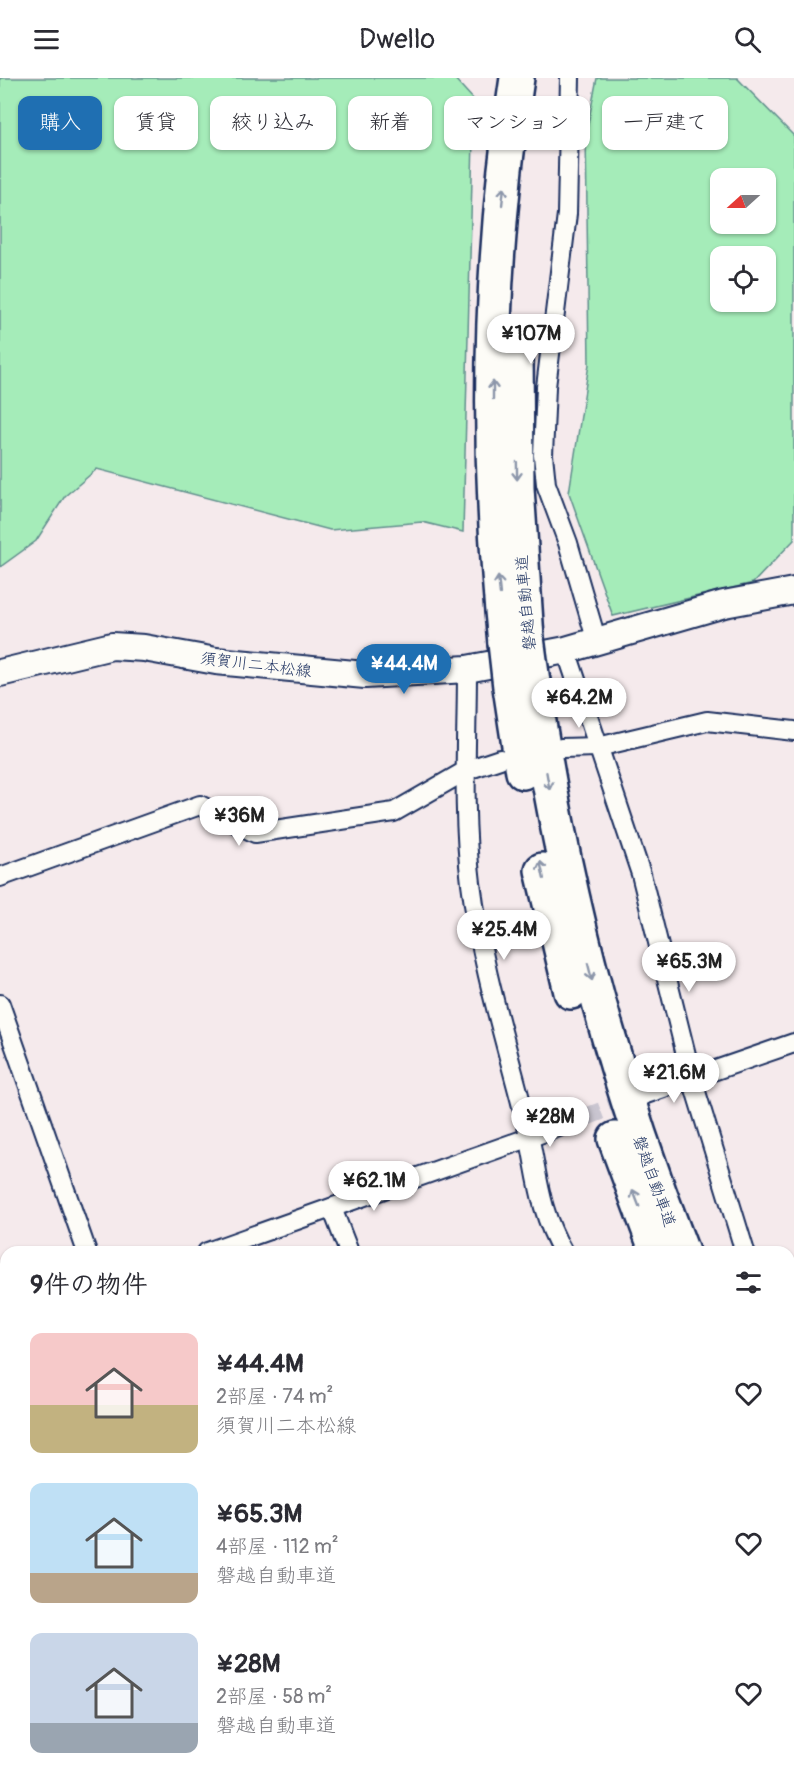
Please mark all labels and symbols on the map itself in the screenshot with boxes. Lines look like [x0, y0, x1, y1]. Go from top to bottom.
north arrow [710, 168, 776, 234]
one-way arrow [497, 186, 508, 206]
pin: ¥107M [489, 314, 573, 365]
one-way arrow [487, 381, 499, 401]
one-way arrow [511, 461, 523, 481]
street label: 磐越自動車道 [512, 554, 540, 652]
one-way arrow [493, 576, 504, 595]
pin: ¥44.4M [355, 644, 453, 695]
street label: 須賀川二本松線 [199, 648, 313, 682]
pin: ¥64.2M [530, 678, 628, 729]
one-way arrow [543, 771, 554, 791]
pin: ¥36M [203, 796, 275, 847]
one-way arrow [536, 860, 547, 880]
pin: ¥25.4M [455, 910, 553, 961]
pin: ¥65.3M [640, 942, 738, 993]
one-way arrow [584, 962, 596, 981]
pin: ¥21.6M [625, 1053, 723, 1104]
pin: ¥28M [514, 1097, 586, 1148]
street label: 磐越自動車道 [628, 1133, 680, 1230]
pin: ¥62.1M [325, 1161, 423, 1212]
one-way arrow [630, 1189, 641, 1208]

